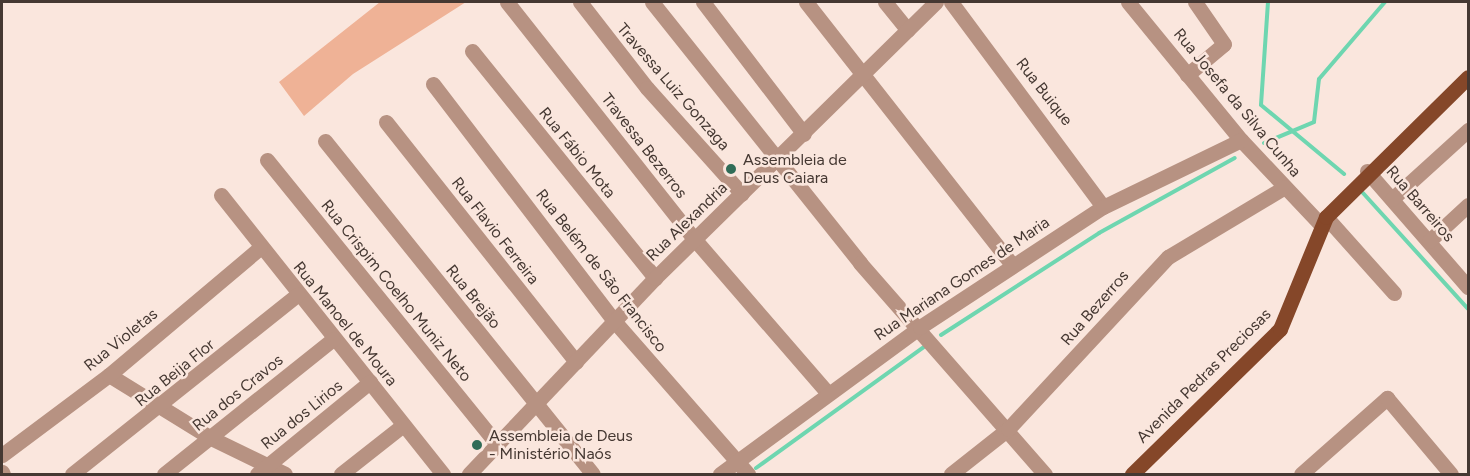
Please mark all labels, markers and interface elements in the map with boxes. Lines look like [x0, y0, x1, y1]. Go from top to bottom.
street label: Travessa Luiz Gonzaga [613, 20, 733, 154]
street label: Rua Josefa da Silva Cunha [1169, 25, 1305, 181]
street label: Rua Buique [1012, 54, 1076, 130]
street label: Travessa Bezerros [597, 90, 691, 202]
street label: Rua Fábio Mota [535, 104, 619, 202]
place label: Assembleia de Deus Caiara [743, 150, 847, 188]
marker: Assembleia de Deus Caiara [724, 162, 738, 176]
street label: Rua Barreiros [1382, 162, 1458, 246]
street label: Rua Flavio Ferreira [447, 174, 543, 288]
street label: Rua Alexandria [642, 179, 732, 265]
street label: Rua Belém de São Francisco [531, 186, 671, 356]
street label: Rua Crispim Coelho Muniz Neto [317, 196, 475, 386]
street label: Rua Mariana Gomes de Maria [871, 213, 1053, 345]
street label: Rua Manoel de Moura [289, 258, 401, 390]
street label: Rua Brejão [441, 261, 505, 333]
street label: Rua Bezerros [1057, 266, 1133, 350]
street label: Rua Violetas [80, 305, 162, 375]
street label: Avenida Pedras Preciosas [1133, 305, 1275, 447]
street label: Rua Beija Flor [131, 335, 219, 411]
street label: Rua dos Cravos [189, 351, 287, 435]
street label: Rua dos Lirios [257, 376, 347, 454]
place label: Assembleia de Deus - Ministério Naós [489, 426, 633, 464]
marker: Assembleia de Deus - Ministério Naós [470, 438, 484, 452]

